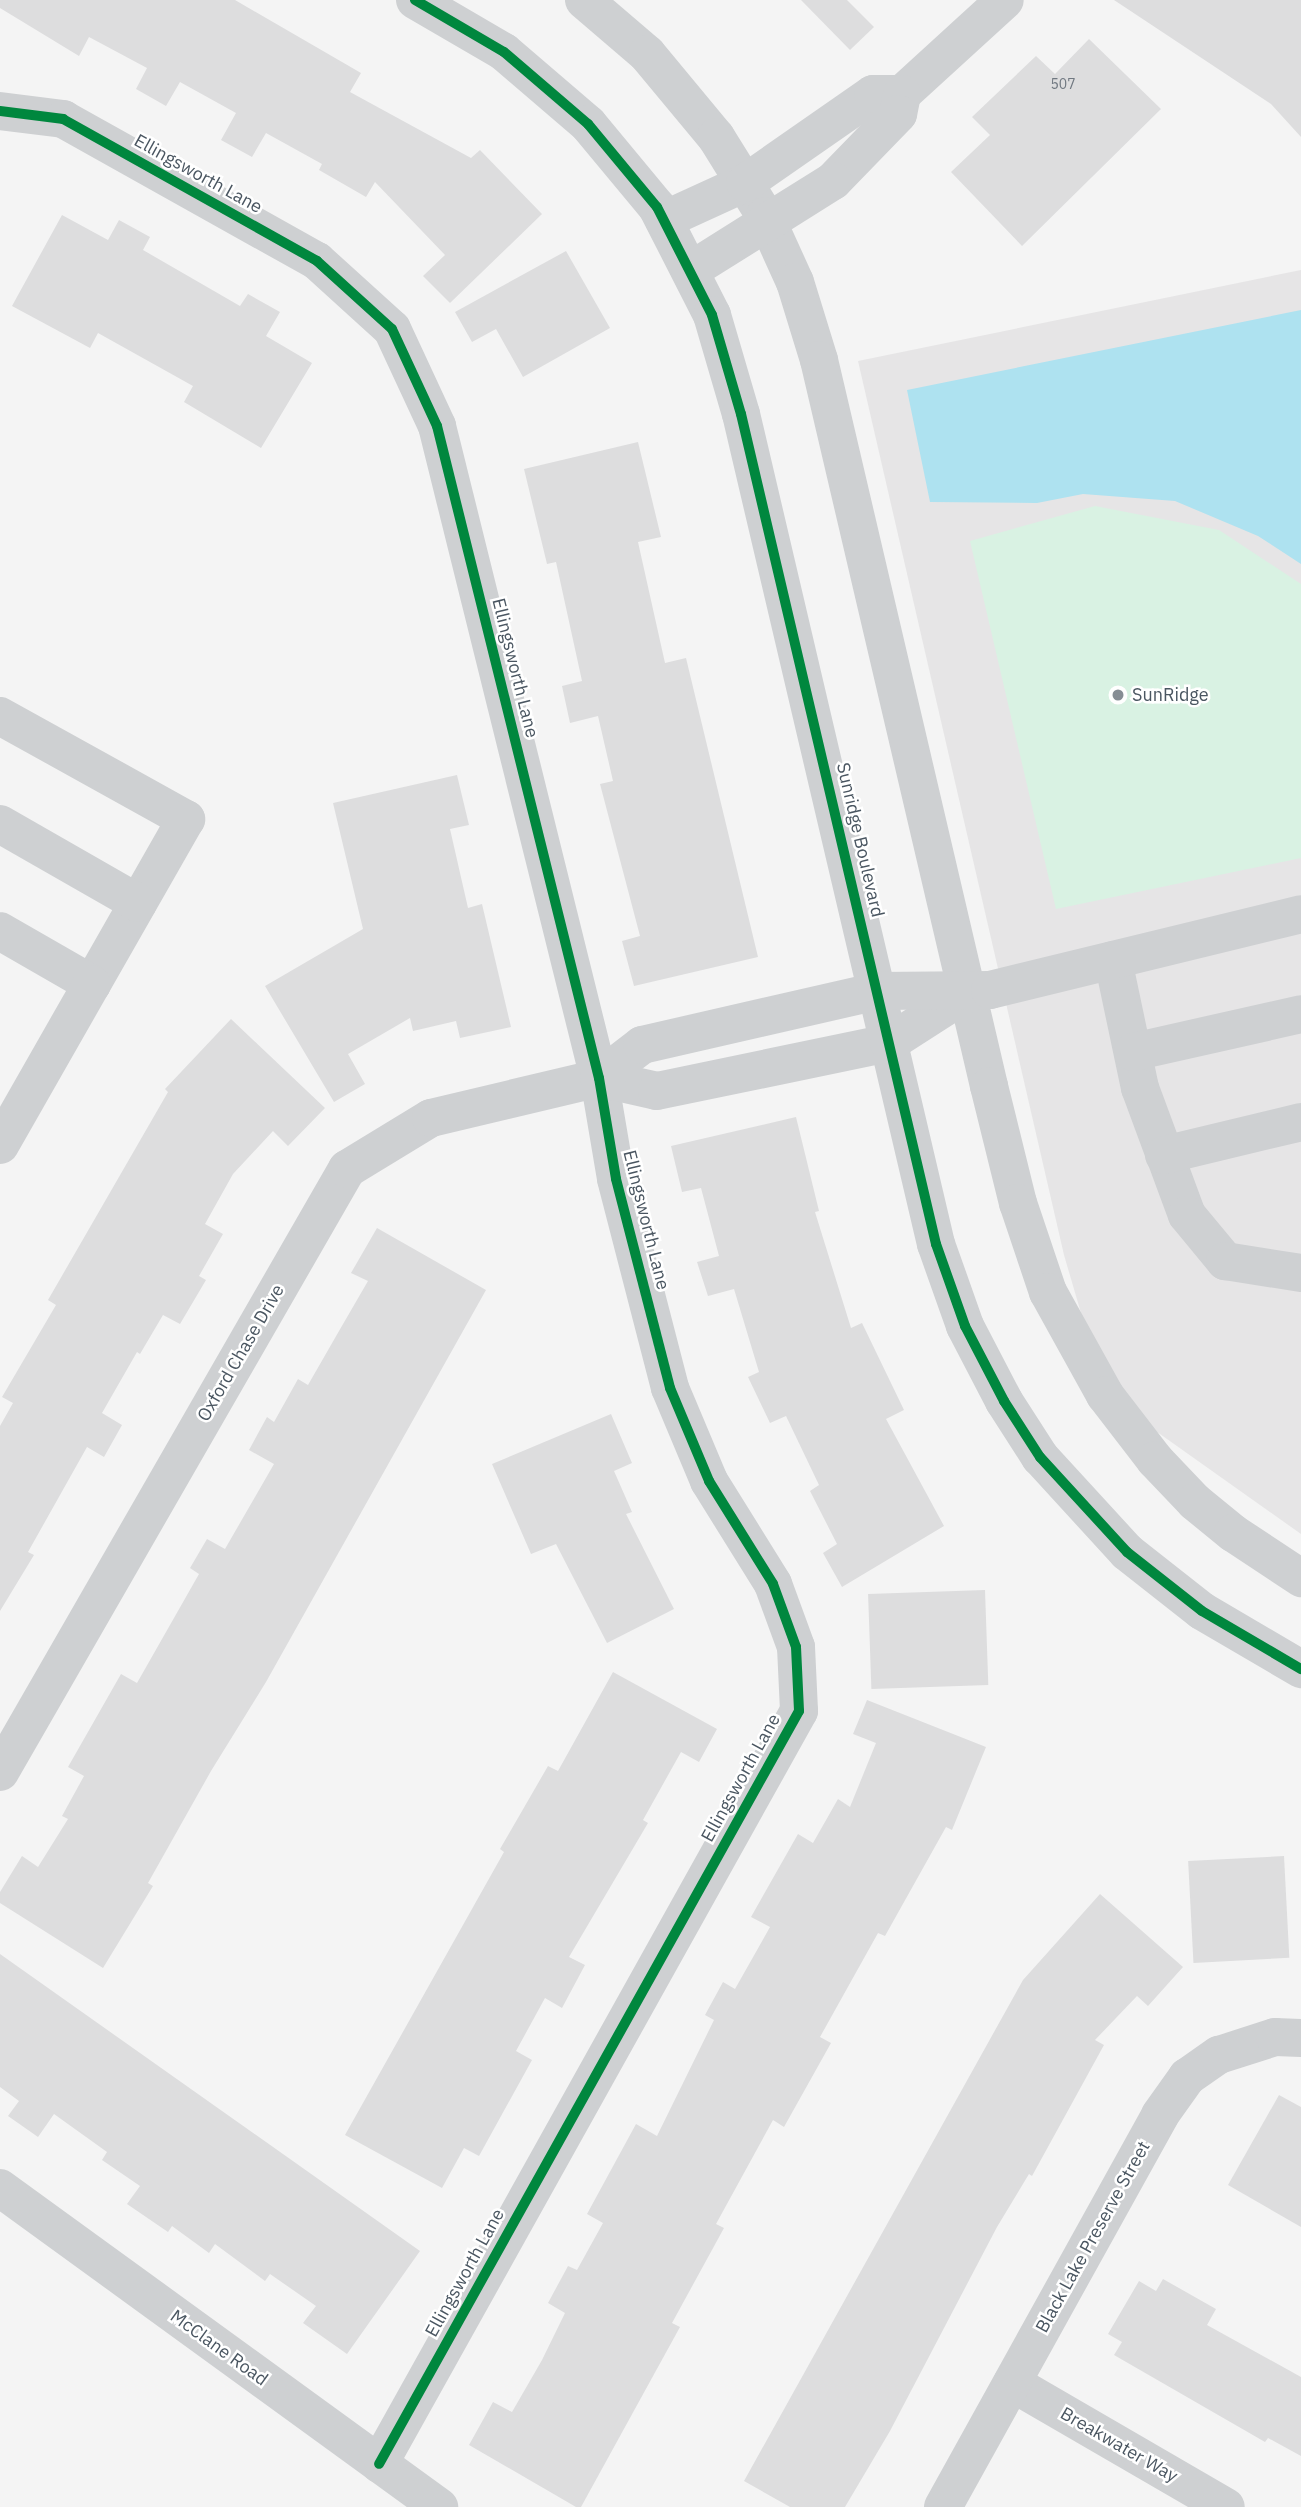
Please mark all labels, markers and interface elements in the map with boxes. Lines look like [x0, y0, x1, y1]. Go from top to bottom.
house number: 507 [1050, 76, 1076, 92]
street label: Ellingsworth Lane [130, 130, 266, 218]
street label: Ellingsworth Lane [487, 596, 543, 740]
place label: SunRidge [1132, 684, 1209, 706]
marker: SunRidge [1110, 687, 1126, 703]
street label: Sunridge Boulevard [832, 761, 888, 919]
street label: Ellingsworth Lane [618, 1148, 674, 1292]
street label: Oxford Chase Drive [193, 1281, 289, 1425]
street label: Ellingsworth Lane [697, 1710, 785, 1846]
street label: Black Lake Preserve Street [1031, 2137, 1155, 2337]
street label: Ellingsworth Lane [421, 2205, 509, 2341]
street label: McClane Road [166, 2305, 272, 2391]
street label: Breakwater Way [1056, 2403, 1182, 2487]

